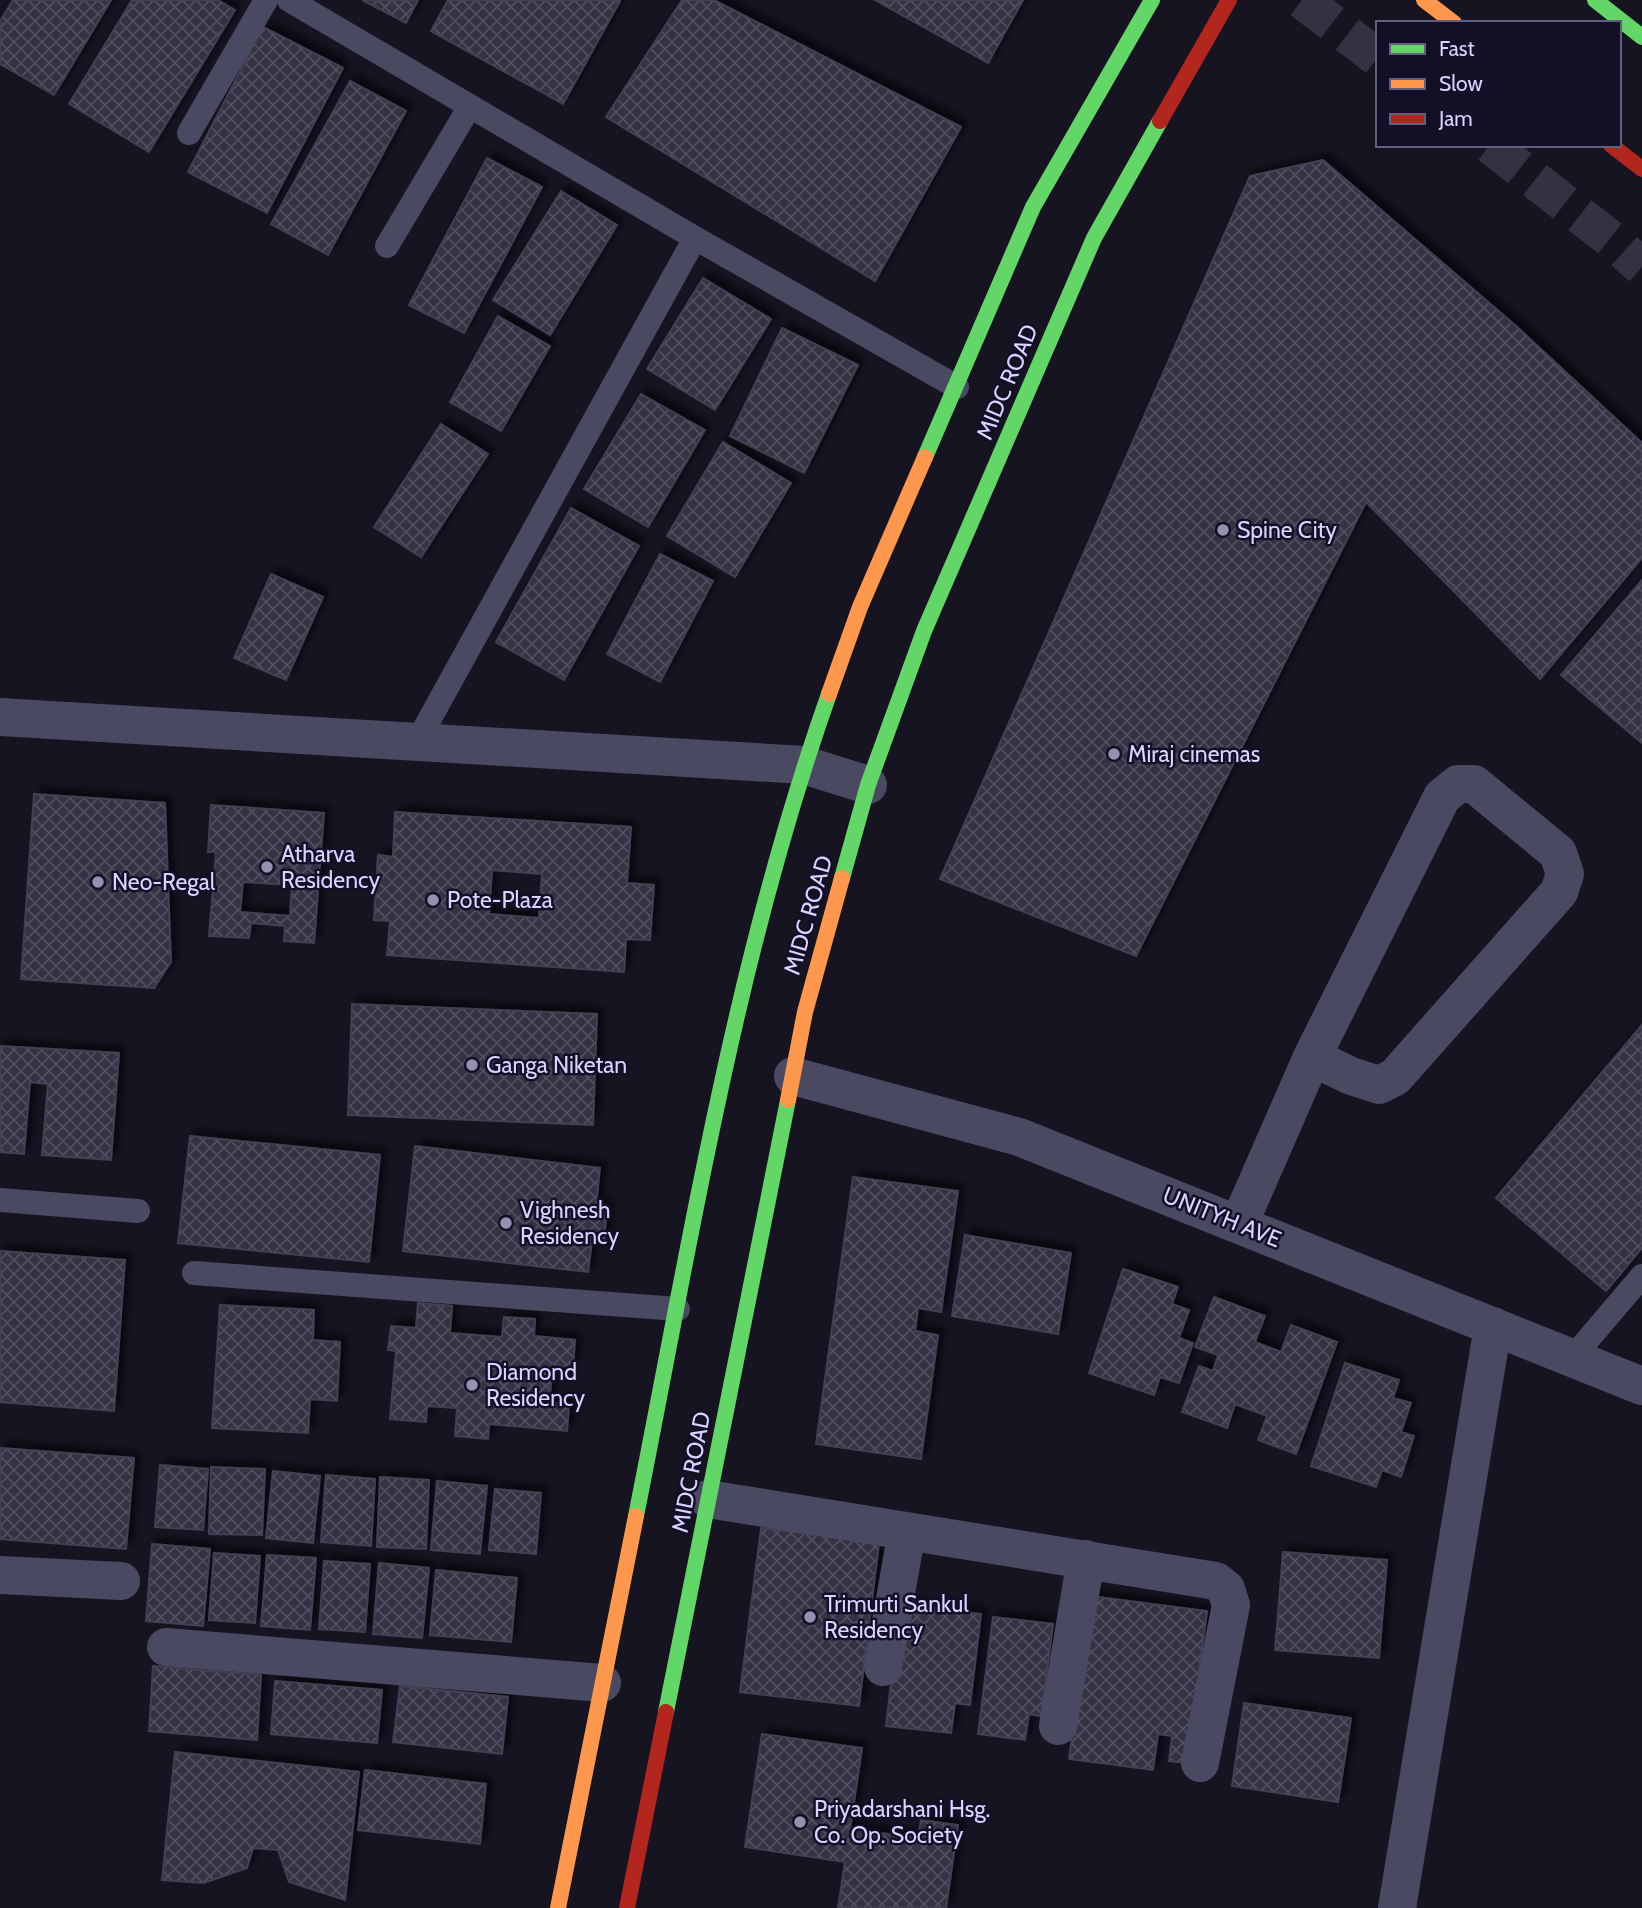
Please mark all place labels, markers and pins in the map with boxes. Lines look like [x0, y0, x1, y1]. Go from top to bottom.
place label: Spine City [1237, 516, 1337, 544]
marker: Spine City [1215, 522, 1231, 538]
place label: Miraj cinemas [1128, 740, 1260, 768]
marker: Miraj cinemas [1106, 746, 1122, 762]
place label: Atharva Residency [281, 840, 380, 894]
marker: Atharva Residency [259, 859, 275, 875]
place label: Neo-Regal [112, 868, 216, 896]
marker: Neo-Regal [90, 874, 106, 890]
place label: Pote-Plaza [447, 886, 553, 914]
marker: Pote-Plaza [425, 892, 441, 908]
place label: Ganga Niketan [486, 1051, 627, 1079]
marker: Ganga Niketan [464, 1057, 480, 1073]
place label: Vighnesh Residency [520, 1196, 619, 1250]
marker: Vighnesh Residency [498, 1215, 514, 1231]
place label: Diamond Residency [486, 1358, 585, 1412]
marker: Diamond Residency [464, 1377, 480, 1393]
place label: Trimurti Sankul Residency [824, 1590, 969, 1644]
marker: Trimurti Sankul Residency [802, 1609, 818, 1625]
place label: Priyadarshani Hsg. Co. Op. Society [814, 1795, 990, 1849]
marker: Priyadarshani Hsg. Co. Op. Society [792, 1814, 808, 1830]

